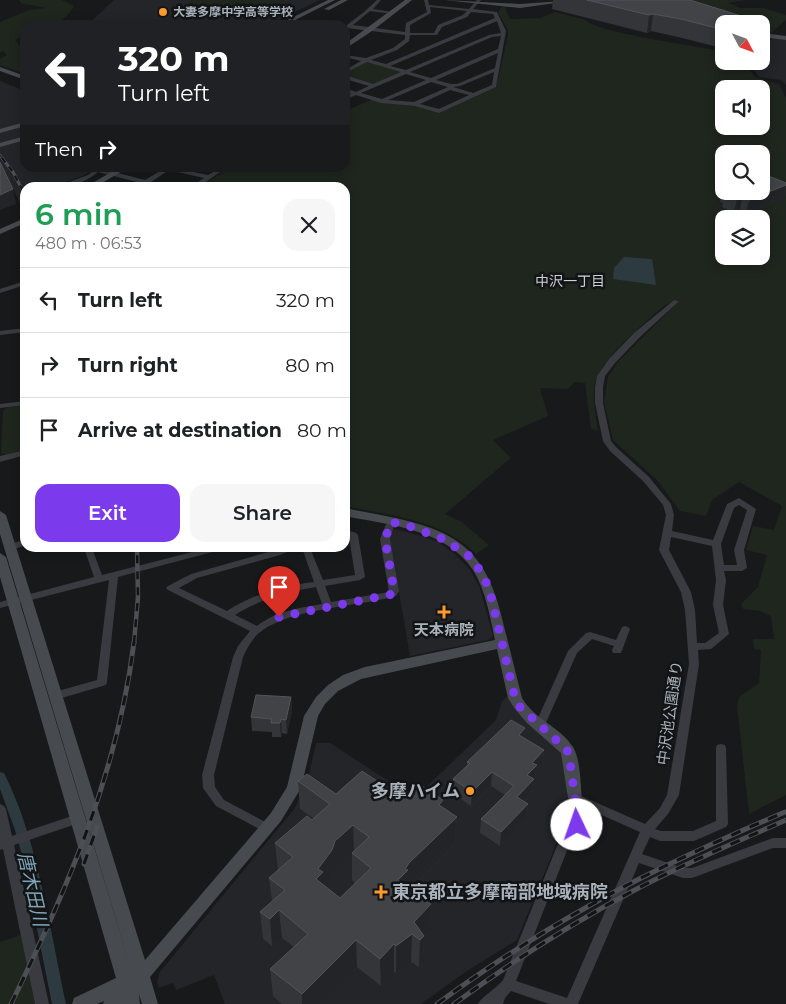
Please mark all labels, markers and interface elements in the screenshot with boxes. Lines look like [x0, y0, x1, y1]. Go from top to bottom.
place label: 大妻多摩中学高等学校 [173, 4, 293, 19]
marker: 大妻多摩中学高等学校 [157, 6, 169, 18]
north arrow [715, 15, 770, 70]
map controls [715, 15, 770, 265]
text: 320 m [118, 37, 230, 80]
icon: left [35, 40, 100, 105]
text: Turn left [118, 80, 210, 107]
button: sound [715, 80, 770, 135]
icon: right [93, 135, 121, 163]
text: Then [35, 138, 83, 161]
button: search [715, 145, 770, 200]
text: 6 min [35, 196, 123, 233]
button: close [283, 199, 335, 251]
button: layers [715, 210, 770, 265]
text: 480 m · 06:53 [35, 234, 142, 253]
district label: 中沢一丁目 [535, 272, 605, 290]
icon: left [35, 286, 63, 314]
text: Turn left [78, 289, 163, 312]
text: 320 m [276, 289, 335, 312]
icon: right [35, 351, 63, 379]
text: Turn right [78, 354, 178, 377]
text: 80 m [285, 354, 335, 377]
icon: arrive [35, 416, 63, 444]
text: Arrive at destination [78, 419, 282, 442]
text: 80 m [297, 419, 347, 442]
button: Exit [35, 484, 180, 542]
button: Share [190, 484, 335, 542]
pin [258, 566, 300, 617]
icon: arrive [265, 573, 293, 601]
marker: 天本病院 [437, 605, 451, 619]
place label: 天本病院 [414, 620, 474, 639]
street label: 中沢池公園通り [653, 660, 686, 766]
place label: 多摩ハイム [371, 780, 460, 802]
marker: 多摩ハイム [464, 785, 476, 797]
position arrow [550, 798, 602, 850]
water label: 唐木田川 [13, 849, 53, 931]
place label: 東京都立多摩南部地域病院 [392, 881, 608, 903]
marker: 東京都立多摩南部地域病院 [374, 885, 388, 899]

